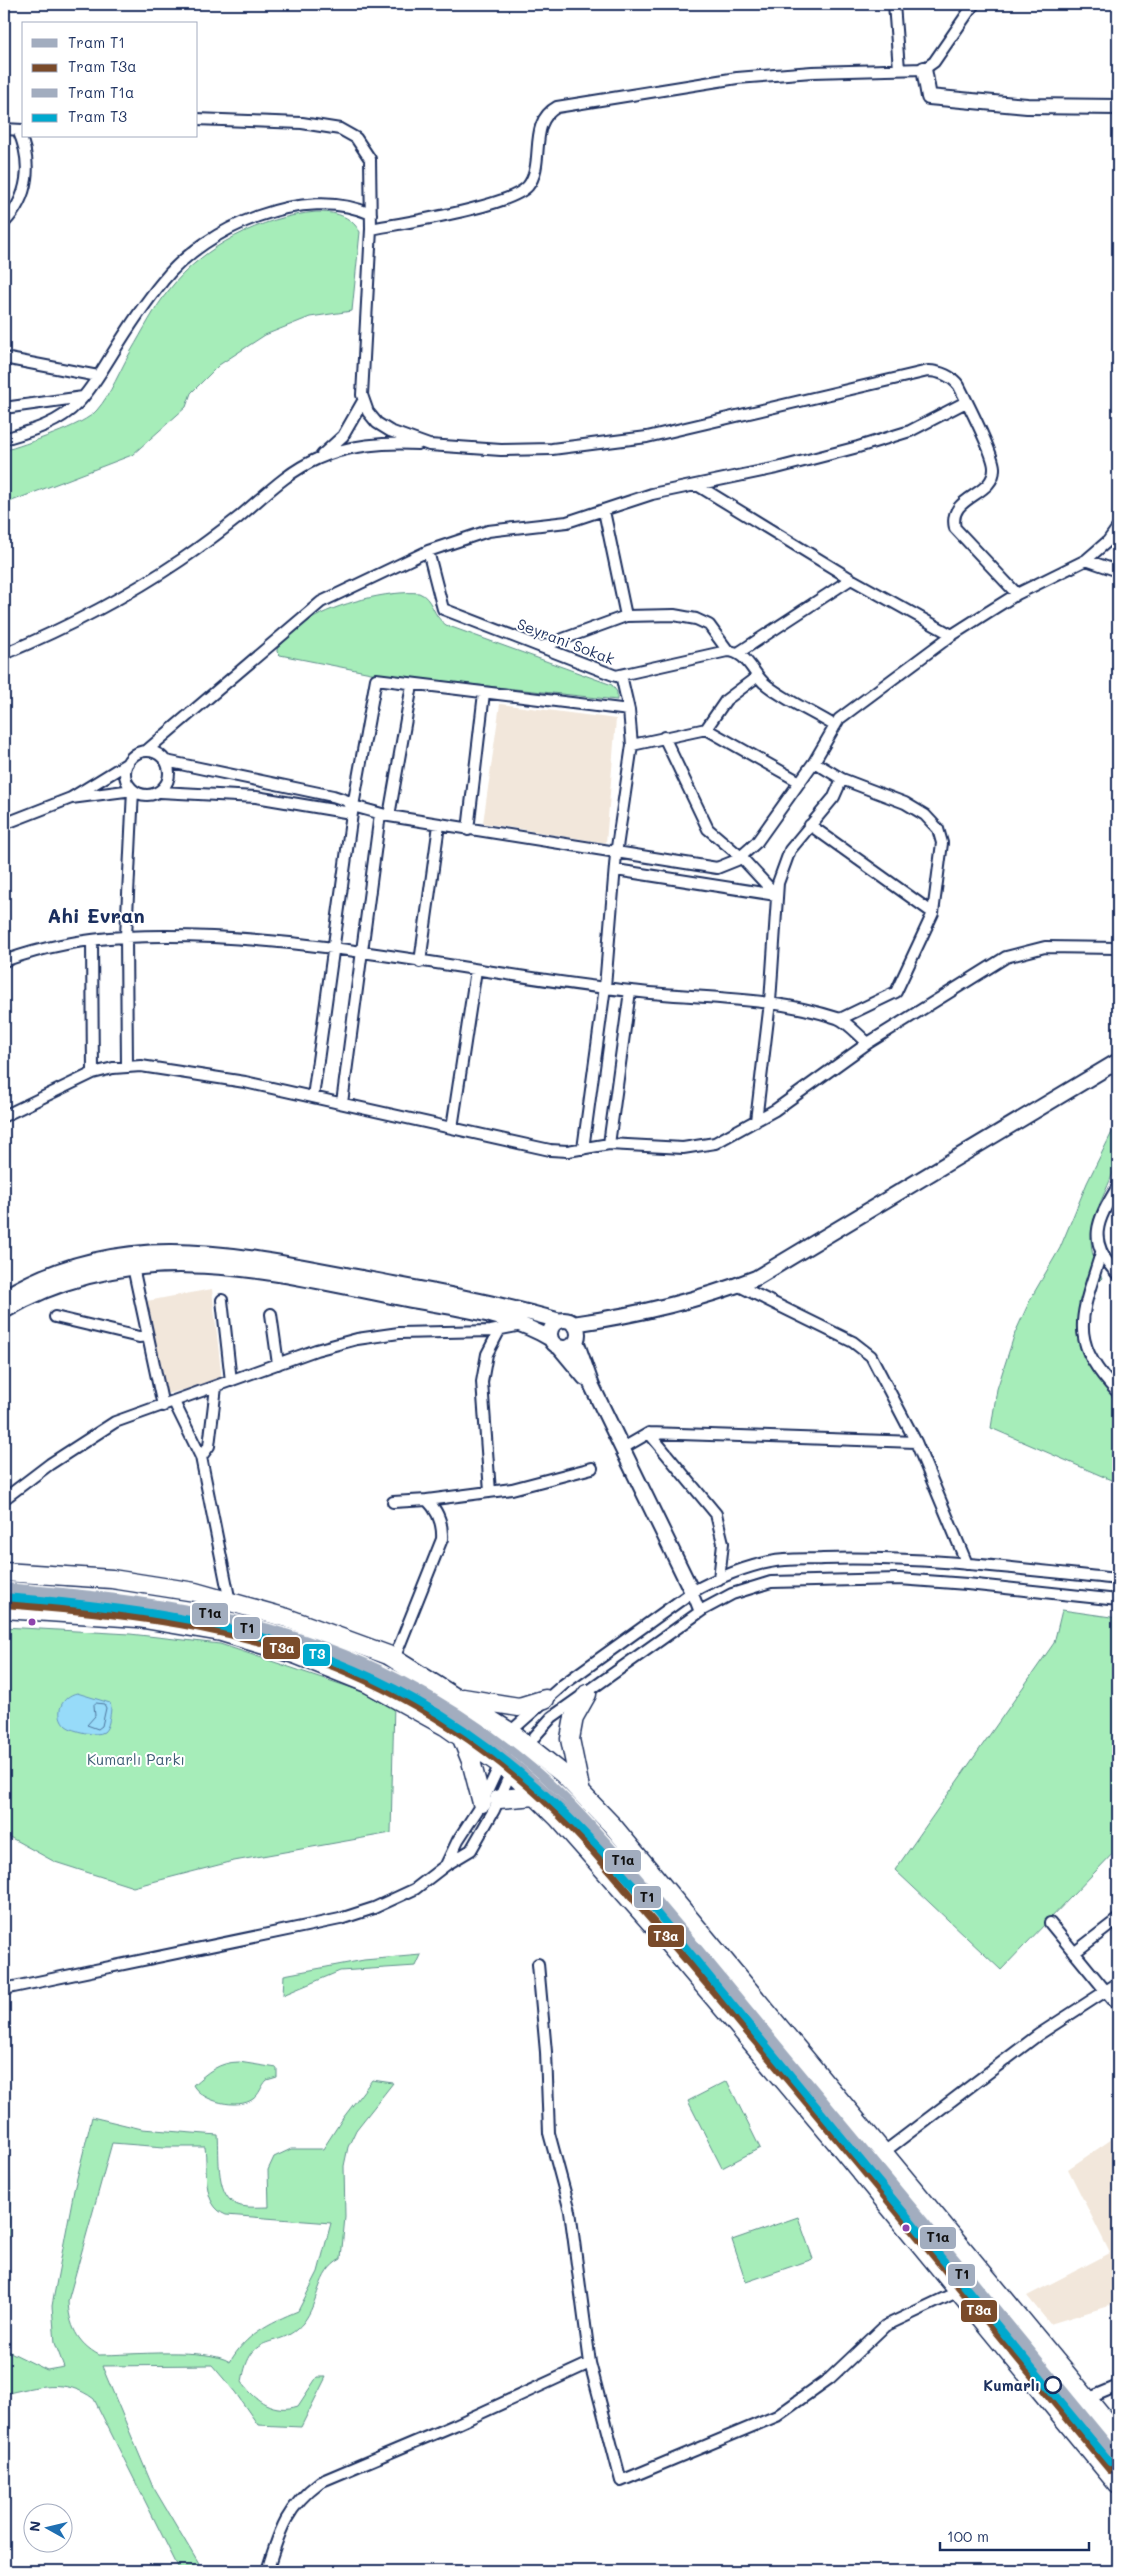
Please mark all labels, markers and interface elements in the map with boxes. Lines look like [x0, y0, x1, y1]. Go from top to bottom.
legend [22, 22, 198, 138]
text: Tram T1 [68, 32, 125, 52]
text: Tram T3a [68, 56, 136, 76]
text: Tram T1a [68, 82, 134, 102]
text: Tram T3 [68, 106, 127, 126]
street label: Seyrani Sokak [514, 613, 618, 669]
district label: Ahi Evran [47, 902, 145, 928]
line badge: T1a [191, 1602, 229, 1626]
text: T1a [198, 1603, 222, 1622]
line badge: T1 [233, 1616, 261, 1640]
unlabelled marker [27, 1617, 37, 1627]
text: T1 [240, 1618, 254, 1637]
line badge: T3a [262, 1636, 301, 1660]
text: T3a [269, 1638, 295, 1657]
line badge: T3 [302, 1643, 331, 1667]
text: T3 [309, 1644, 325, 1663]
park label: Kumarlı Parkı [87, 1749, 185, 1769]
line badge: T1a [604, 1849, 642, 1873]
text: T1a [611, 1850, 635, 1869]
line badge: T1 [633, 1885, 662, 1909]
text: T1 [640, 1887, 654, 1906]
line badge: T3a [647, 1924, 685, 1948]
text: T3a [653, 1926, 679, 1945]
unlabelled marker [901, 2223, 911, 2233]
line badge: T1a [919, 2226, 957, 2250]
text: T1a [926, 2227, 950, 2246]
line badge: T1 [947, 2263, 976, 2287]
text: T1 [955, 2264, 969, 2283]
line badge: T3a [960, 2299, 998, 2323]
text: T3a [966, 2300, 992, 2319]
place label: Kumarlı [983, 2375, 1040, 2395]
marker: Kumarlı [1044, 2376, 1062, 2394]
north arrow [22, 2502, 72, 2552]
text: N [24, 2520, 45, 2533]
scale bar [940, 2520, 1088, 2552]
text: 100 m [947, 2526, 989, 2546]

